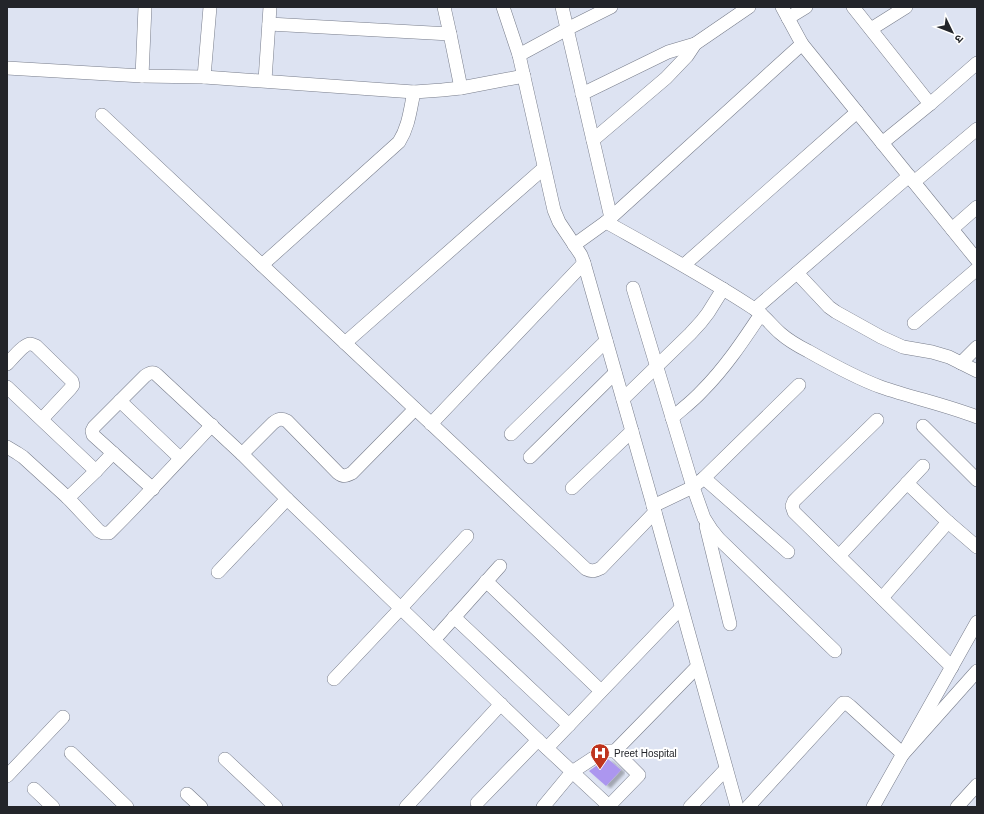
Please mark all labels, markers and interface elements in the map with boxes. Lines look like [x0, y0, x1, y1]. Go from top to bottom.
north arrow [932, 12, 972, 52]
text: उ [952, 32, 966, 46]
hospital icon: Preet Hospital [589, 742, 611, 770]
place label: Preet Hospital [614, 748, 677, 759]

